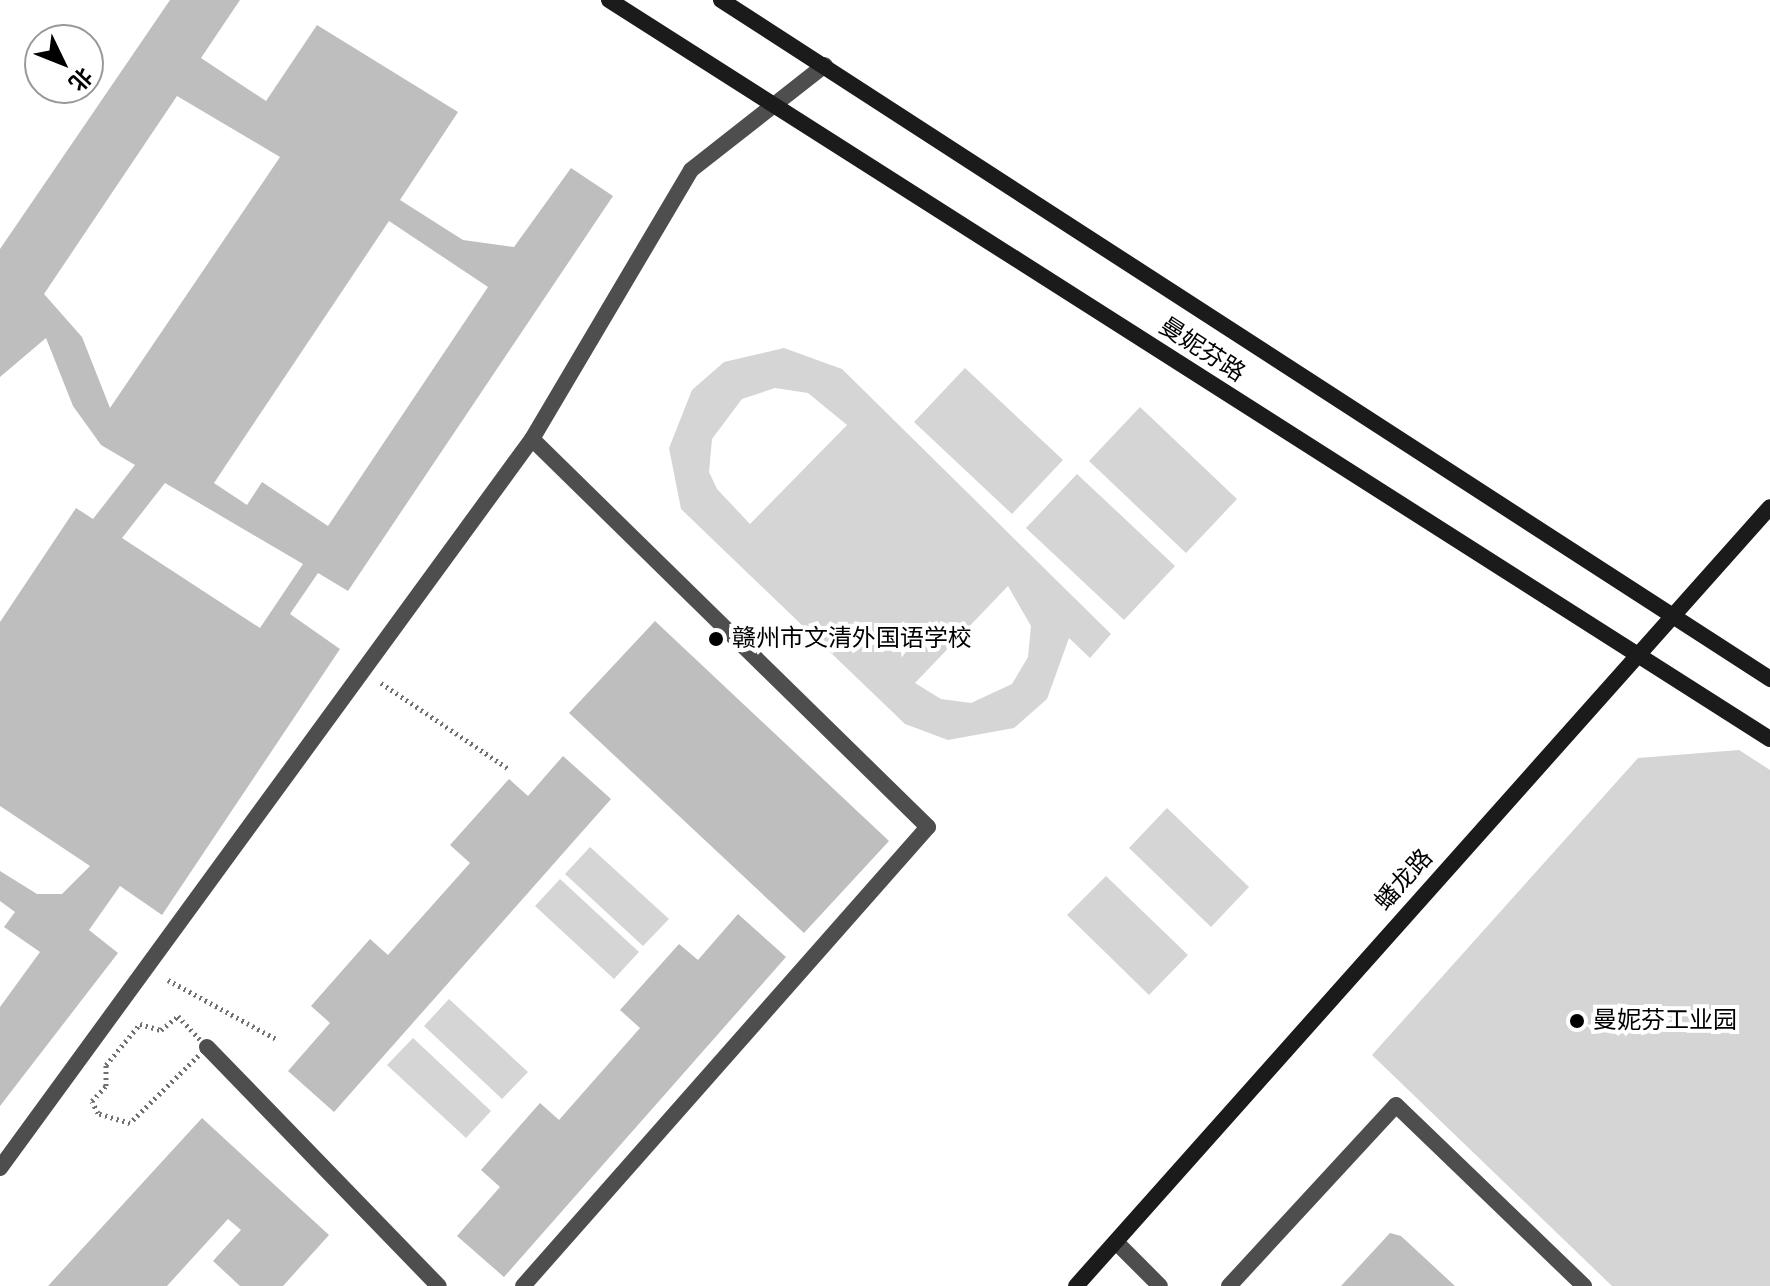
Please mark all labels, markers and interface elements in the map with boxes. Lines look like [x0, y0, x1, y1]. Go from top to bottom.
north arrow [24, 24, 104, 104]
text: 北 [63, 62, 98, 97]
street label: 曼妮芬路 [1154, 312, 1250, 388]
place label: 赣州市文清外国语学校 [732, 625, 972, 653]
marker: 赣州市文清外国语学校 [707, 630, 725, 648]
street label: 蟠龙路 [1369, 844, 1439, 916]
place label: 曼妮芬工业园 [1593, 1007, 1737, 1035]
marker: 曼妮芬工业园 [1568, 1012, 1586, 1030]

